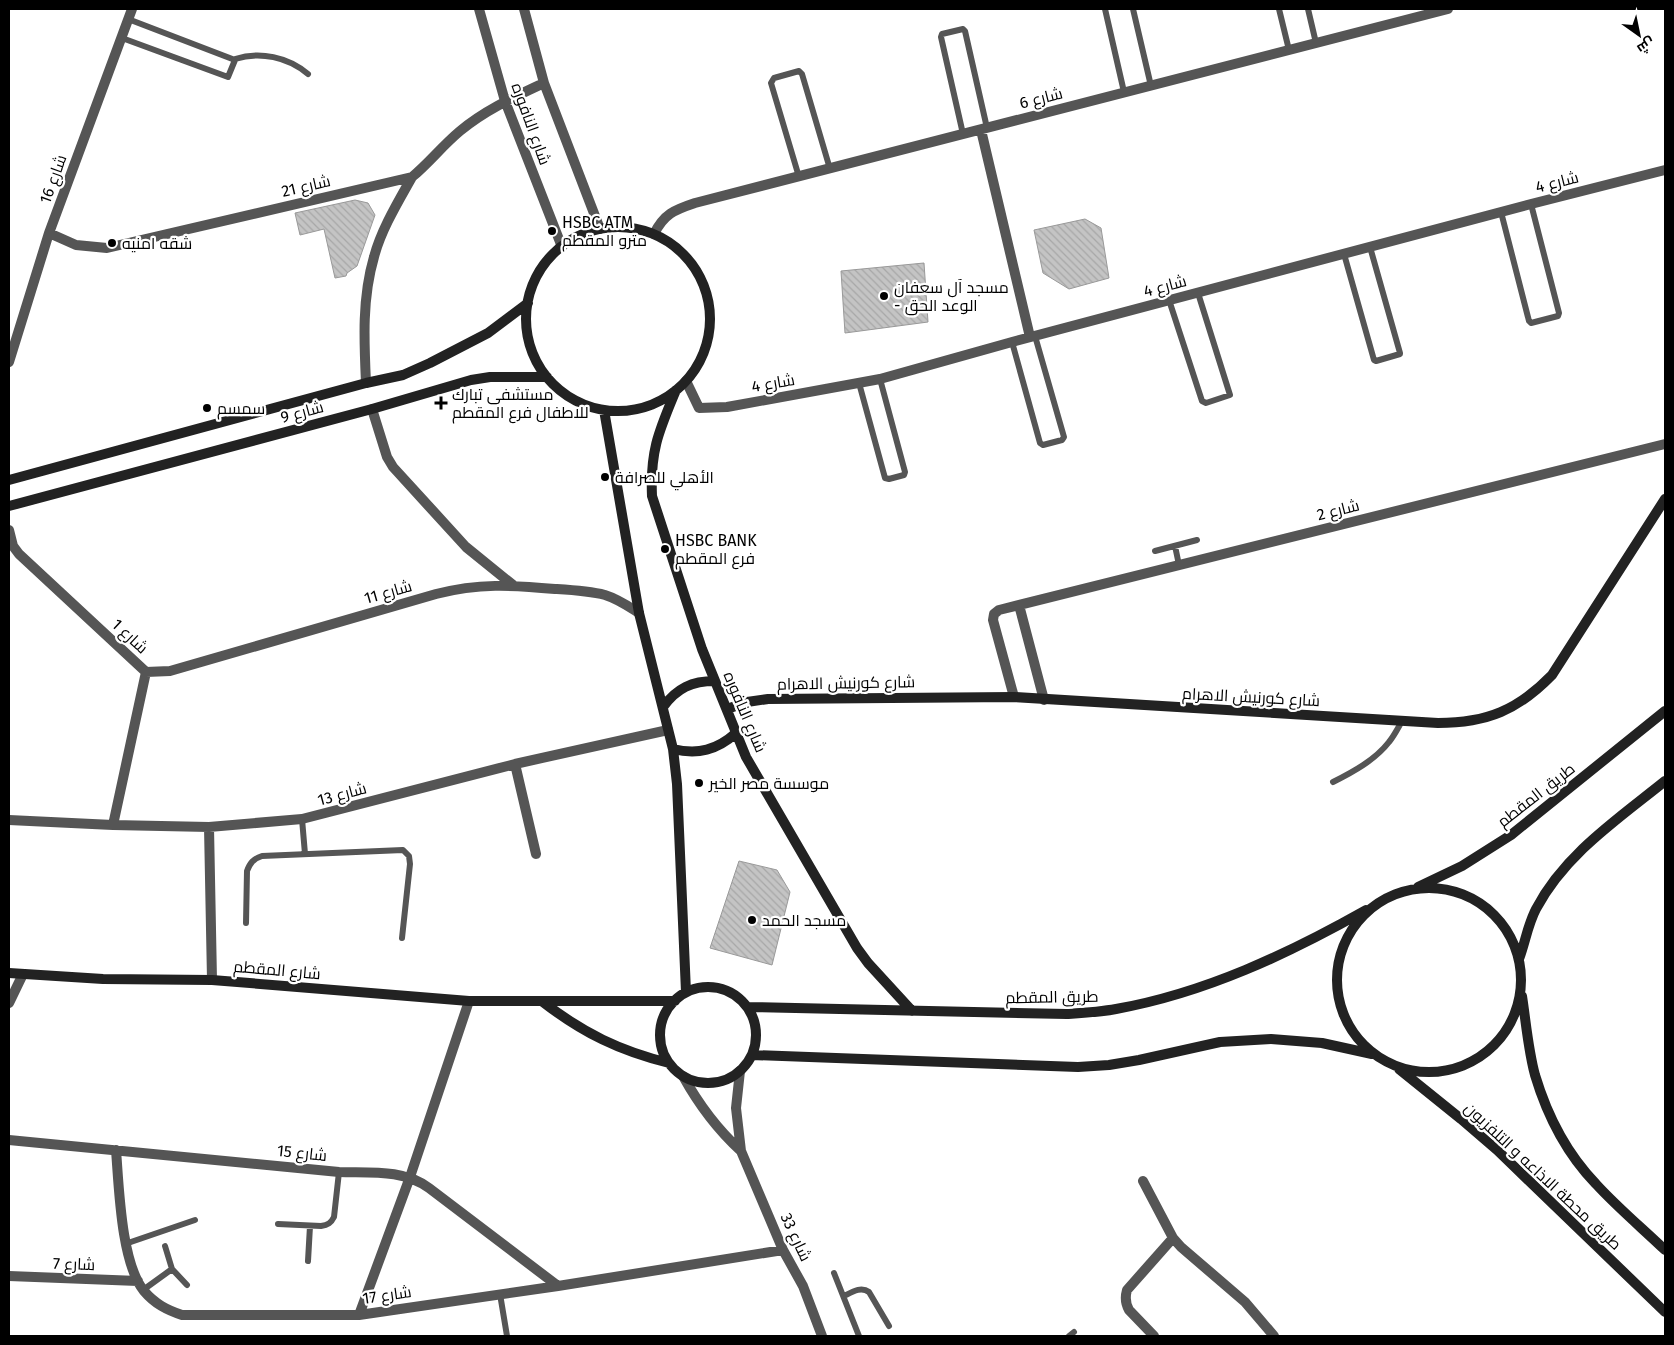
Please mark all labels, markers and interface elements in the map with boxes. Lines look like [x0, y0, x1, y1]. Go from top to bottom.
north arrow [1614, 10, 1664, 60]
text: ش [1634, 33, 1658, 58]
street label: شارع النافوره [506, 80, 555, 168]
street label: شارع 6 [1017, 83, 1065, 114]
street label: شارع 16 [35, 152, 72, 207]
street label: شارع 4 [1533, 167, 1581, 198]
street label: شارع 21 [280, 171, 333, 203]
place label: HSBC ATM مترو المقطم [562, 213, 647, 252]
marker: HSBC ATM مترو المقطم [546, 225, 558, 237]
place label: شقه امنيه [122, 234, 192, 253]
marker: شقه امنيه [106, 237, 118, 249]
street label: شارع 4 [1141, 271, 1189, 303]
place label: مسجد آل سعفان - الوعد الحق [894, 278, 1009, 316]
marker: مسجد آل سعفان - الوعد الحق [878, 290, 890, 302]
street label: شارع 4 [750, 370, 797, 398]
place label: مستشفى تبارك للاطفال فرع المقطم [452, 385, 589, 424]
marker: مستشفى تبارك للاطفال فرع المقطم [434, 396, 448, 410]
street label: شارع 9 [278, 397, 326, 429]
place label: سمسم [217, 399, 265, 420]
marker: سمسم [201, 402, 213, 414]
place label: الأهلي للصرافة [615, 468, 714, 491]
marker: الأهلي للصرافة [599, 471, 611, 483]
street label: شارع 2 [1315, 496, 1362, 526]
place label: HSBC BANK فرع المقطم [675, 531, 757, 570]
marker: HSBC BANK فرع المقطم [659, 543, 671, 555]
street label: شارع 11 [362, 576, 415, 610]
street label: شارع 1 [107, 615, 152, 659]
street label: شارع النافوره [718, 669, 771, 756]
street label: شارع كورنيش الاهرام [777, 672, 915, 696]
street label: شارع كورنيش الاهرام [1181, 684, 1321, 712]
street label: طريق المقطم [1493, 759, 1580, 833]
place label: موسسة مصر الخير [708, 774, 829, 793]
marker: موسسة مصر الخير [693, 777, 705, 789]
street label: شارع 13 [315, 778, 369, 812]
place label: مسجد الحمد [762, 911, 846, 930]
marker: مسجد الحمد [746, 914, 758, 926]
street label: شارع المقطم [232, 957, 321, 985]
street label: طريق المقطم [1005, 987, 1099, 1009]
street label: طريق محطة الاذاعه و التلفزيون [1460, 1098, 1625, 1254]
street label: شارع 15 [276, 1141, 328, 1167]
street label: شارع 33 [775, 1210, 815, 1265]
street label: شارع 7 [52, 1254, 95, 1276]
street label: شارع 17 [361, 1282, 413, 1310]

